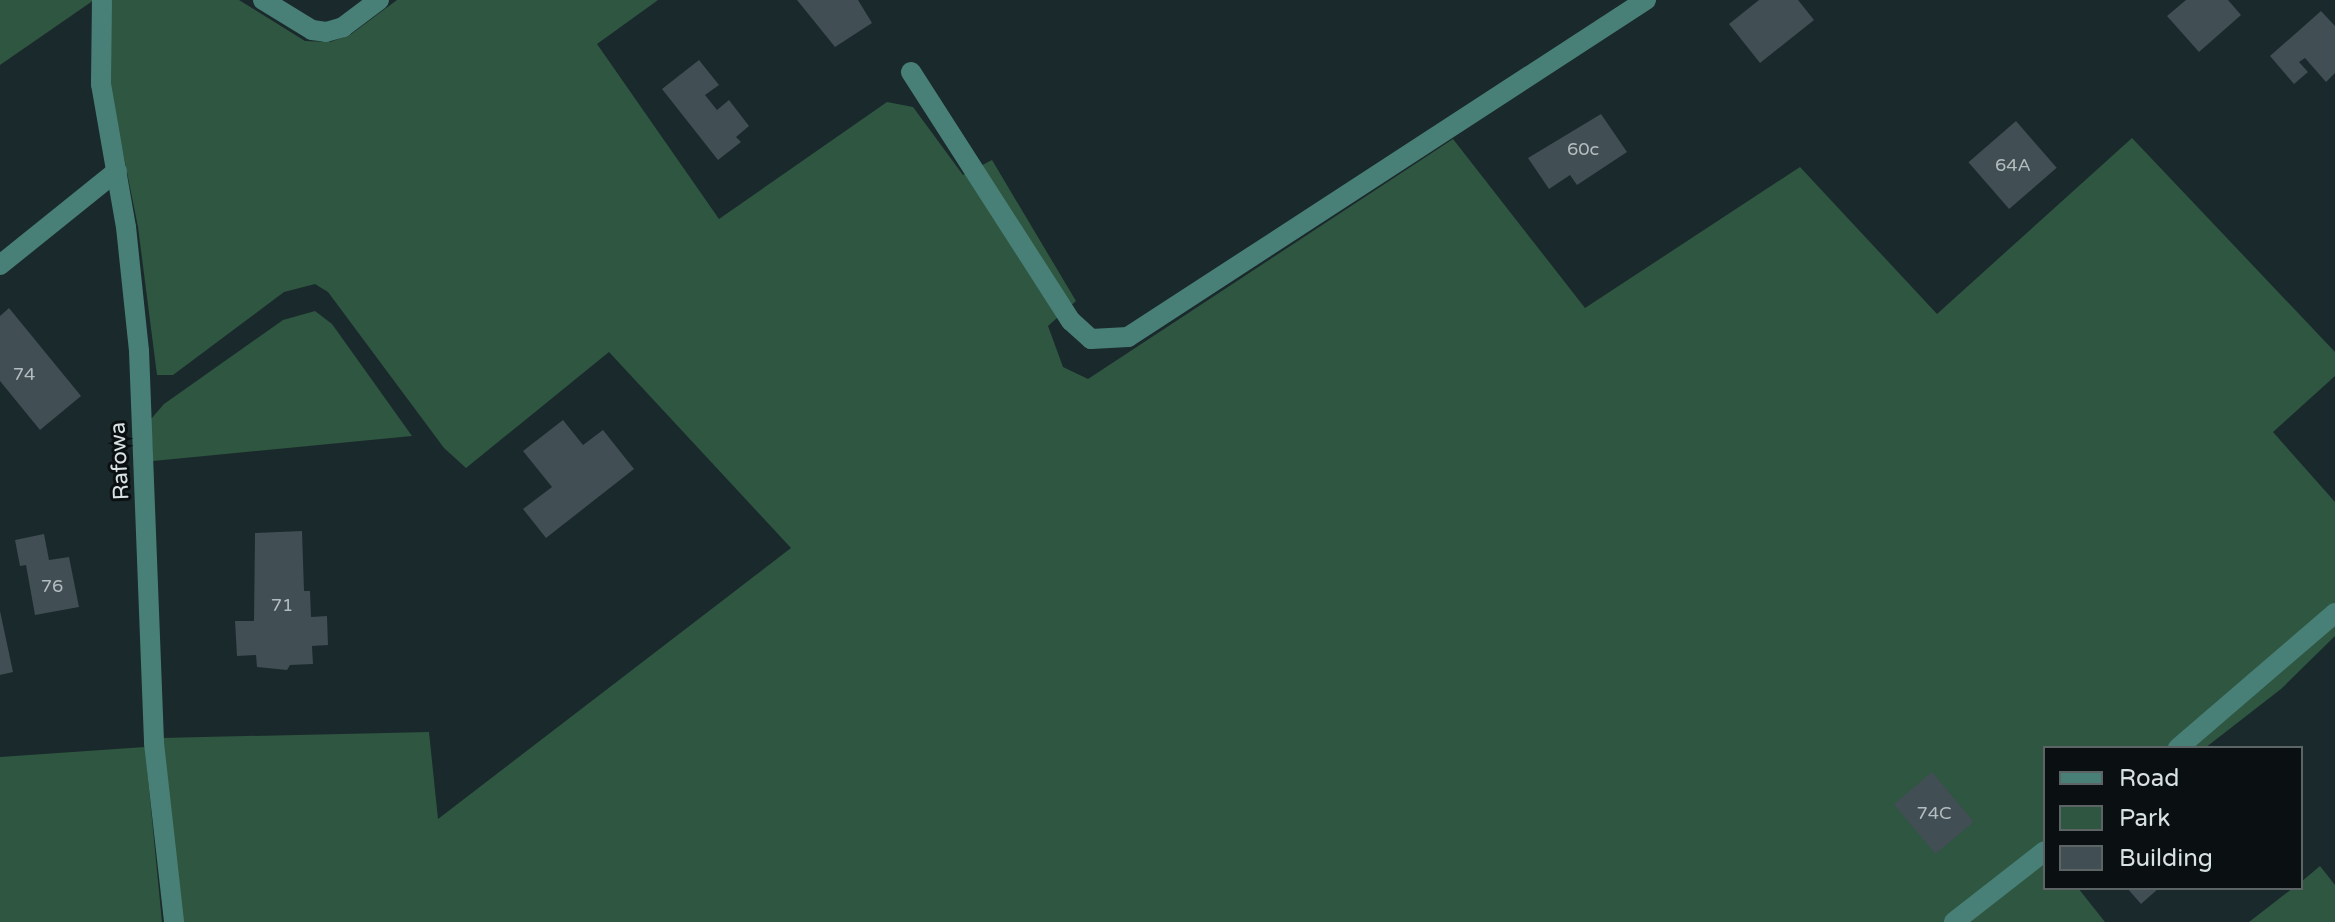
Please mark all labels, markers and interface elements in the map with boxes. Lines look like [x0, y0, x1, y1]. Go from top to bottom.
house number: 60c [1567, 138, 1599, 160]
house number: 64A [1995, 154, 2031, 176]
house number: 74 [13, 363, 35, 385]
street label: Rafowa [105, 421, 135, 501]
house number: 76 [41, 575, 63, 597]
house number: 71 [271, 594, 293, 616]
legend [2043, 746, 2303, 890]
text: Road [2119, 764, 2179, 793]
house number: 74C [1916, 802, 1952, 824]
text: Park [2119, 804, 2170, 833]
text: Building [2119, 844, 2213, 873]

